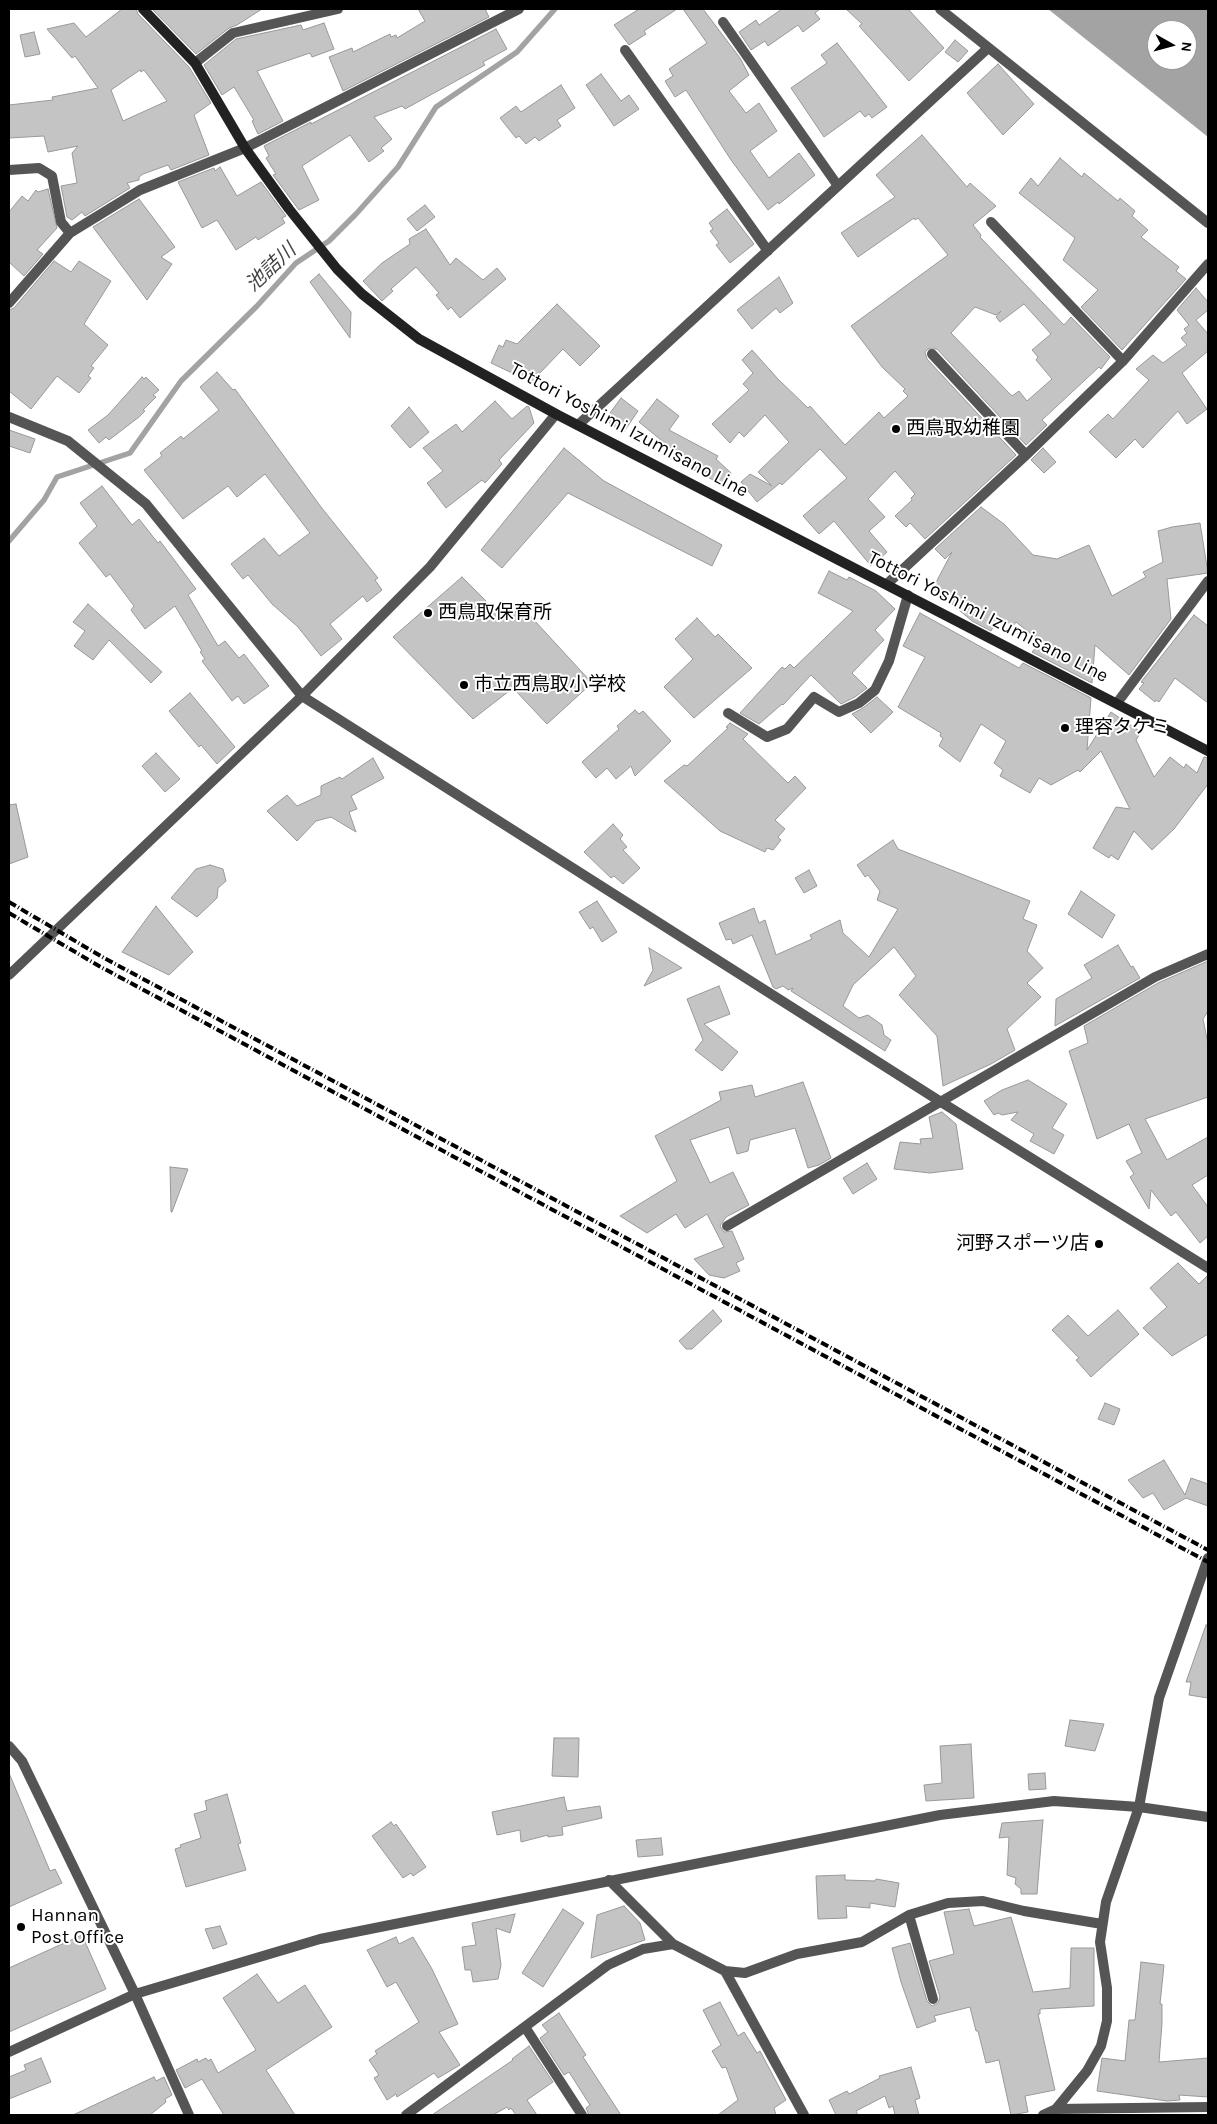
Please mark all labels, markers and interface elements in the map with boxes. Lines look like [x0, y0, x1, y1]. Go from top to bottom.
north arrow [1147, 20, 1197, 70]
text: N [1177, 41, 1195, 53]
water label: 池詰川 [241, 239, 301, 297]
street label: Tottori Yoshimi Izumisano Line [506, 357, 752, 503]
place label: 西鳥取幼稚園 [906, 418, 1020, 440]
marker: 西鳥取幼稚園 [890, 423, 902, 435]
street label: Tottori Yoshimi Izumisano Line [864, 546, 1112, 688]
place label: 西鳥取保育所 [438, 602, 552, 624]
marker: 西鳥取保育所 [422, 607, 434, 619]
place label: 市立西鳥取小学校 [474, 674, 626, 696]
marker: 市立西鳥取小学校 [458, 679, 470, 691]
place label: 理容タケミ [1075, 717, 1170, 739]
marker: 理容タケミ [1059, 722, 1071, 734]
place label: 河野スポーツ店 [956, 1233, 1089, 1255]
marker: 河野スポーツ店 [1093, 1238, 1105, 1250]
place label: Hannan Post Office [31, 1905, 124, 1949]
marker: Hannan Post Office [15, 1921, 27, 1933]

